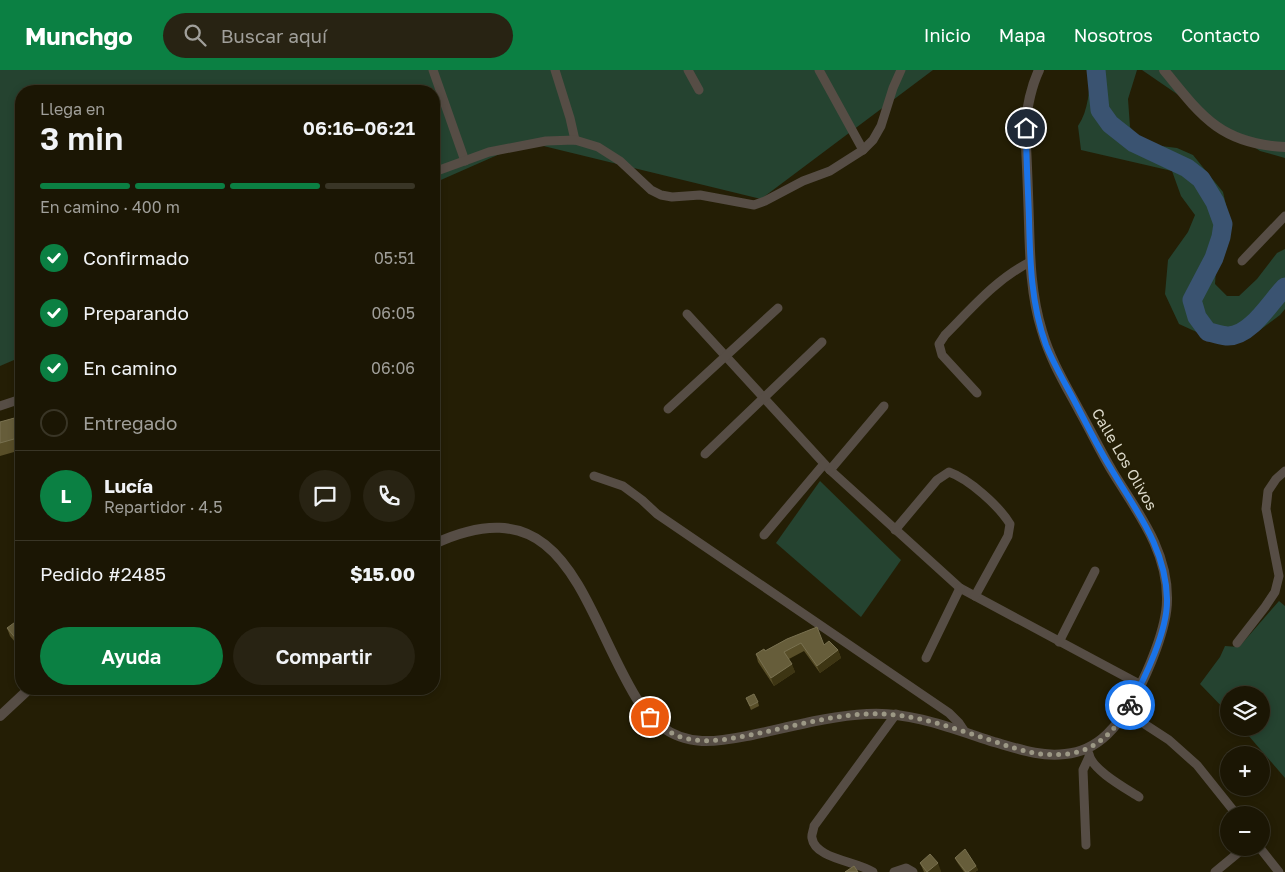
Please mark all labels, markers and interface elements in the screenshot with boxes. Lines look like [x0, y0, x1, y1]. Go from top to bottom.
search box [163, 13, 513, 58]
text: Munchgo [25, 21, 133, 50]
icon: search [181, 21, 209, 49]
text: Buscar aquí [221, 24, 327, 47]
text: Inicio [924, 24, 971, 46]
text: Mapa [999, 24, 1046, 46]
text: Nosotros [1074, 24, 1153, 46]
text: Contacto [1181, 24, 1260, 46]
text: Llega en [40, 99, 105, 119]
pin [1005, 107, 1047, 149]
icon: home [1012, 114, 1040, 142]
text: 06:16–06:21 [303, 116, 415, 139]
text: 3 min [40, 119, 123, 157]
text: En camino · 400 m [40, 197, 180, 217]
icon: check [40, 244, 68, 272]
text: Confirmado [83, 246, 189, 269]
text: 05:51 [374, 248, 415, 268]
icon: check [40, 299, 68, 327]
text: Preparando [83, 301, 189, 324]
text: 06:05 [371, 303, 415, 323]
icon: check [40, 354, 68, 382]
text: En camino [83, 356, 177, 379]
text: 06:06 [371, 358, 415, 378]
street label: Calle Los Olivos [1089, 405, 1161, 513]
text: Entregado [83, 411, 177, 434]
button: chat [299, 470, 351, 522]
button: phone [363, 470, 415, 522]
text: Lucía [104, 474, 153, 497]
text: L [61, 484, 71, 507]
text: Repartidor · 4.5 [104, 497, 222, 517]
text: Pedido #2485 [40, 562, 166, 585]
text: $15.00 [350, 562, 415, 585]
button: Ayuda [40, 627, 223, 685]
button: Compartir [233, 627, 415, 685]
courier [1105, 680, 1155, 730]
map controls [1220, 686, 1270, 856]
button: layers [1220, 686, 1270, 736]
icon: bike [1116, 691, 1144, 719]
pin [629, 696, 671, 738]
icon: bag [636, 703, 664, 731]
button: + [1220, 746, 1270, 796]
button: − [1220, 806, 1270, 856]

